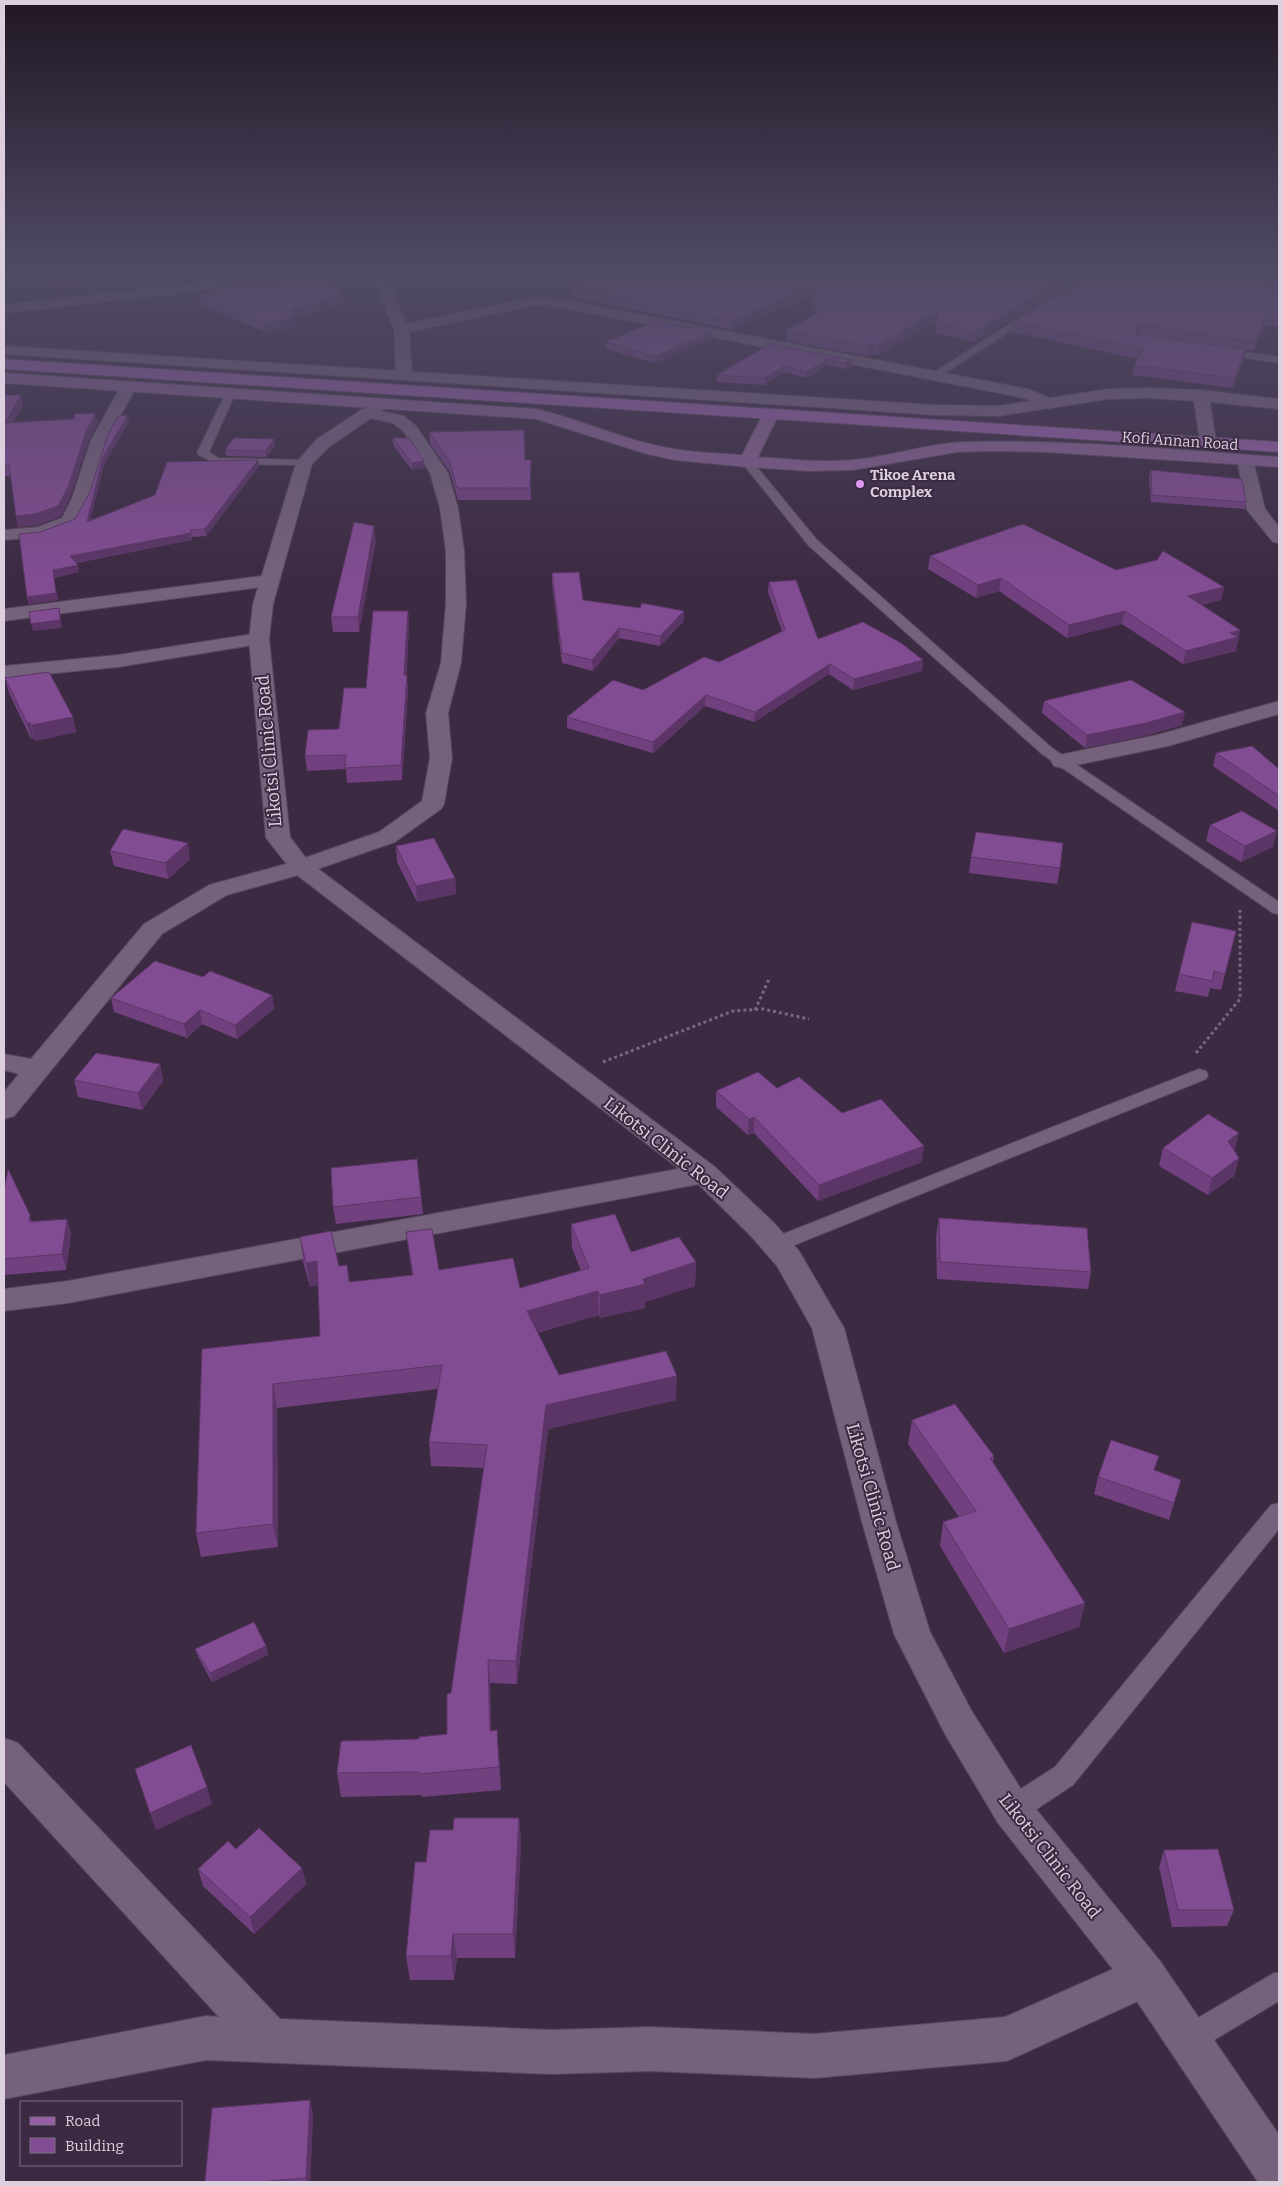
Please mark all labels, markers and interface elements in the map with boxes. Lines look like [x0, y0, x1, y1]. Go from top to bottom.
street label: Kofi Annan Road [1121, 428, 1239, 454]
place label: Tikoe Arena Complex [870, 466, 956, 501]
marker: Tikoe Arena Complex [854, 478, 866, 490]
street label: Likotsi Clinic Road [251, 674, 287, 828]
street label: Likotsi Clinic Road [599, 1092, 733, 1204]
street label: Likotsi Clinic Road [841, 1421, 905, 1574]
street label: Likotsi Clinic Road [994, 1789, 1106, 1923]
legend [20, 2101, 182, 2166]
text: Road [65, 2112, 100, 2130]
text: Building [65, 2137, 124, 2155]

